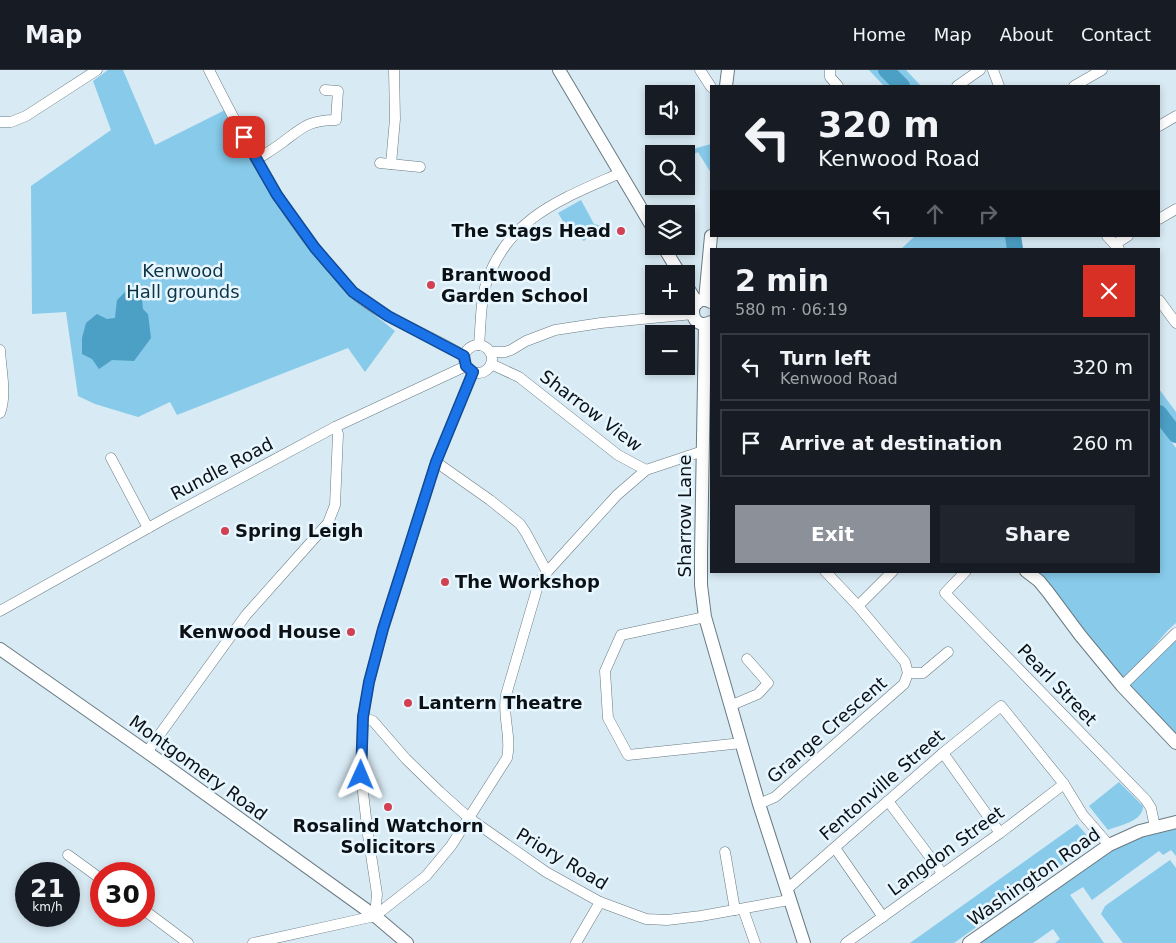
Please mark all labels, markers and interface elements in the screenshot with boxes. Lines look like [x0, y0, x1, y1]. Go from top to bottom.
text: Map [25, 21, 82, 49]
text: Home [853, 24, 906, 45]
text: Map [934, 24, 972, 45]
text: About [1000, 24, 1053, 45]
text: Contact [1081, 24, 1151, 45]
map controls [645, 85, 695, 375]
button: sound [645, 85, 695, 135]
icon: left [735, 105, 800, 170]
text: 320 m [818, 105, 940, 145]
pin [223, 116, 265, 158]
icon: arrive [230, 123, 258, 151]
button: search [645, 145, 695, 195]
text: Kenwood Road [818, 146, 980, 171]
icon: left [868, 200, 896, 228]
icon: ahead [921, 200, 949, 228]
icon: right [974, 200, 1002, 228]
button: layers [645, 205, 695, 255]
place label: The Stags Head [452, 220, 611, 241]
marker: The Stags Head [615, 225, 627, 237]
park label: Kenwood Hall grounds [126, 260, 240, 302]
text: 2 min [735, 263, 829, 298]
place label: Brantwood Garden School [441, 264, 588, 306]
button: + [645, 265, 695, 315]
button: close [1083, 265, 1135, 317]
marker: Brantwood Garden School [425, 279, 437, 291]
text: 580 m · 06:19 [735, 300, 848, 319]
button: − [645, 325, 695, 375]
text: Turn left [780, 347, 871, 369]
icon: left [737, 353, 765, 381]
text: 320 m [1072, 356, 1133, 378]
street label: Sharrow View [536, 365, 646, 456]
text: Kenwood Road [780, 369, 898, 388]
icon: arrive [737, 429, 765, 457]
text: Arrive at destination [780, 432, 1002, 454]
text: 260 m [1072, 432, 1133, 454]
street label: Rundle Road [167, 433, 277, 504]
street label: Sharrow Lane [674, 455, 695, 577]
button: Exit [735, 505, 930, 563]
button: Share [940, 505, 1135, 563]
place label: Spring Leigh [235, 520, 363, 541]
marker: Spring Leigh [219, 525, 231, 537]
place label: The Workshop [455, 571, 600, 592]
marker: The Workshop [439, 576, 451, 588]
place label: Kenwood House [179, 621, 341, 642]
marker: Kenwood House [345, 626, 357, 638]
street label: Pearl Street [1013, 640, 1101, 730]
street label: Grange Crescent [763, 672, 891, 787]
place label: Lantern Theatre [418, 692, 582, 713]
marker: Lantern Theatre [402, 697, 414, 709]
street label: Montgomery Road [125, 711, 271, 825]
street label: Fentonville Street [815, 725, 948, 845]
position arrow [334, 748, 386, 800]
marker: Rosalind Watchorn Solicitors [382, 801, 394, 813]
street label: Langdon Street [884, 801, 1008, 900]
place label: Rosalind Watchorn Solicitors [293, 815, 483, 857]
street label: Priory Road [513, 823, 612, 894]
street label: Washington Road [964, 823, 1104, 930]
speed limit sign: 30 [90, 862, 155, 927]
text: 21 [30, 874, 65, 903]
text: km/h [32, 900, 63, 914]

